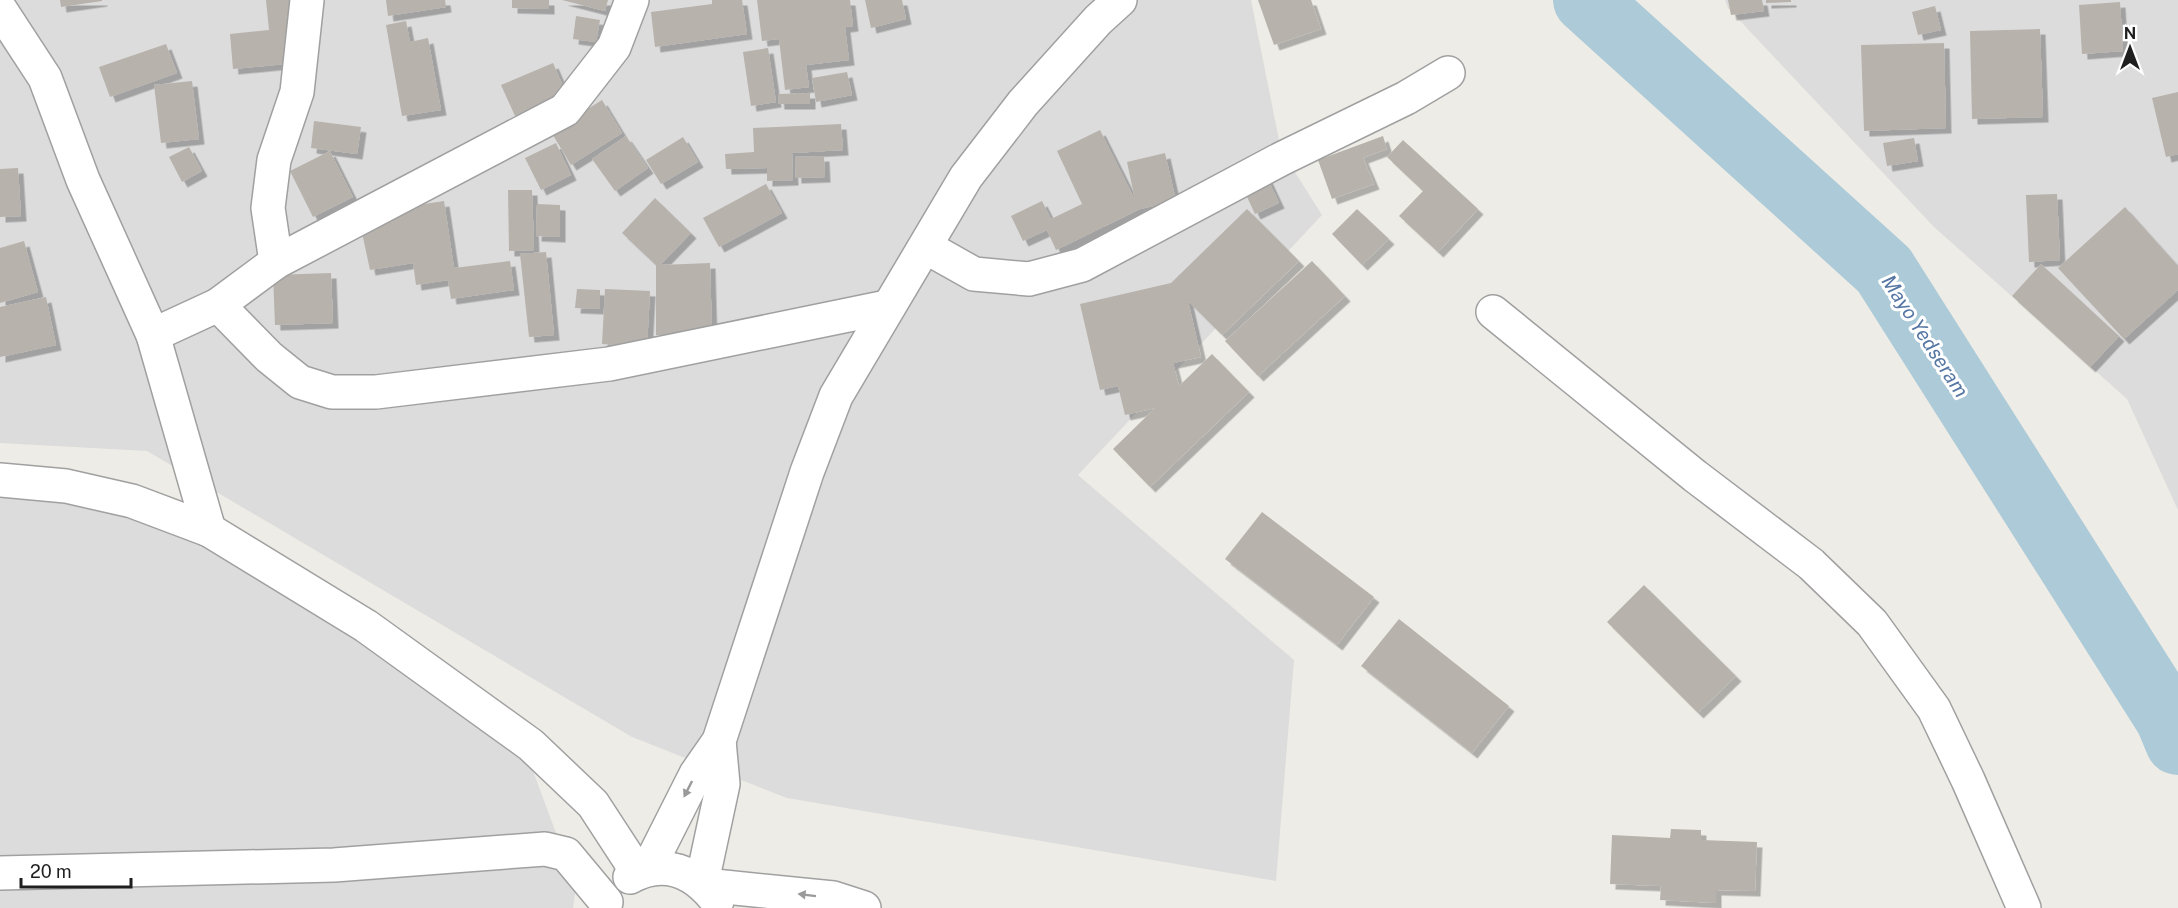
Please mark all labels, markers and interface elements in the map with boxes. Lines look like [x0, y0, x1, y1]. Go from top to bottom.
north arrow [2100, 18, 2160, 78]
text: N [2124, 24, 2136, 43]
water label: Mayo Yedseram [1877, 270, 1973, 402]
one-way arrow [683, 781, 692, 798]
scale bar [21, 851, 130, 889]
text: 20 m [30, 861, 72, 882]
one-way arrow [797, 890, 816, 900]

